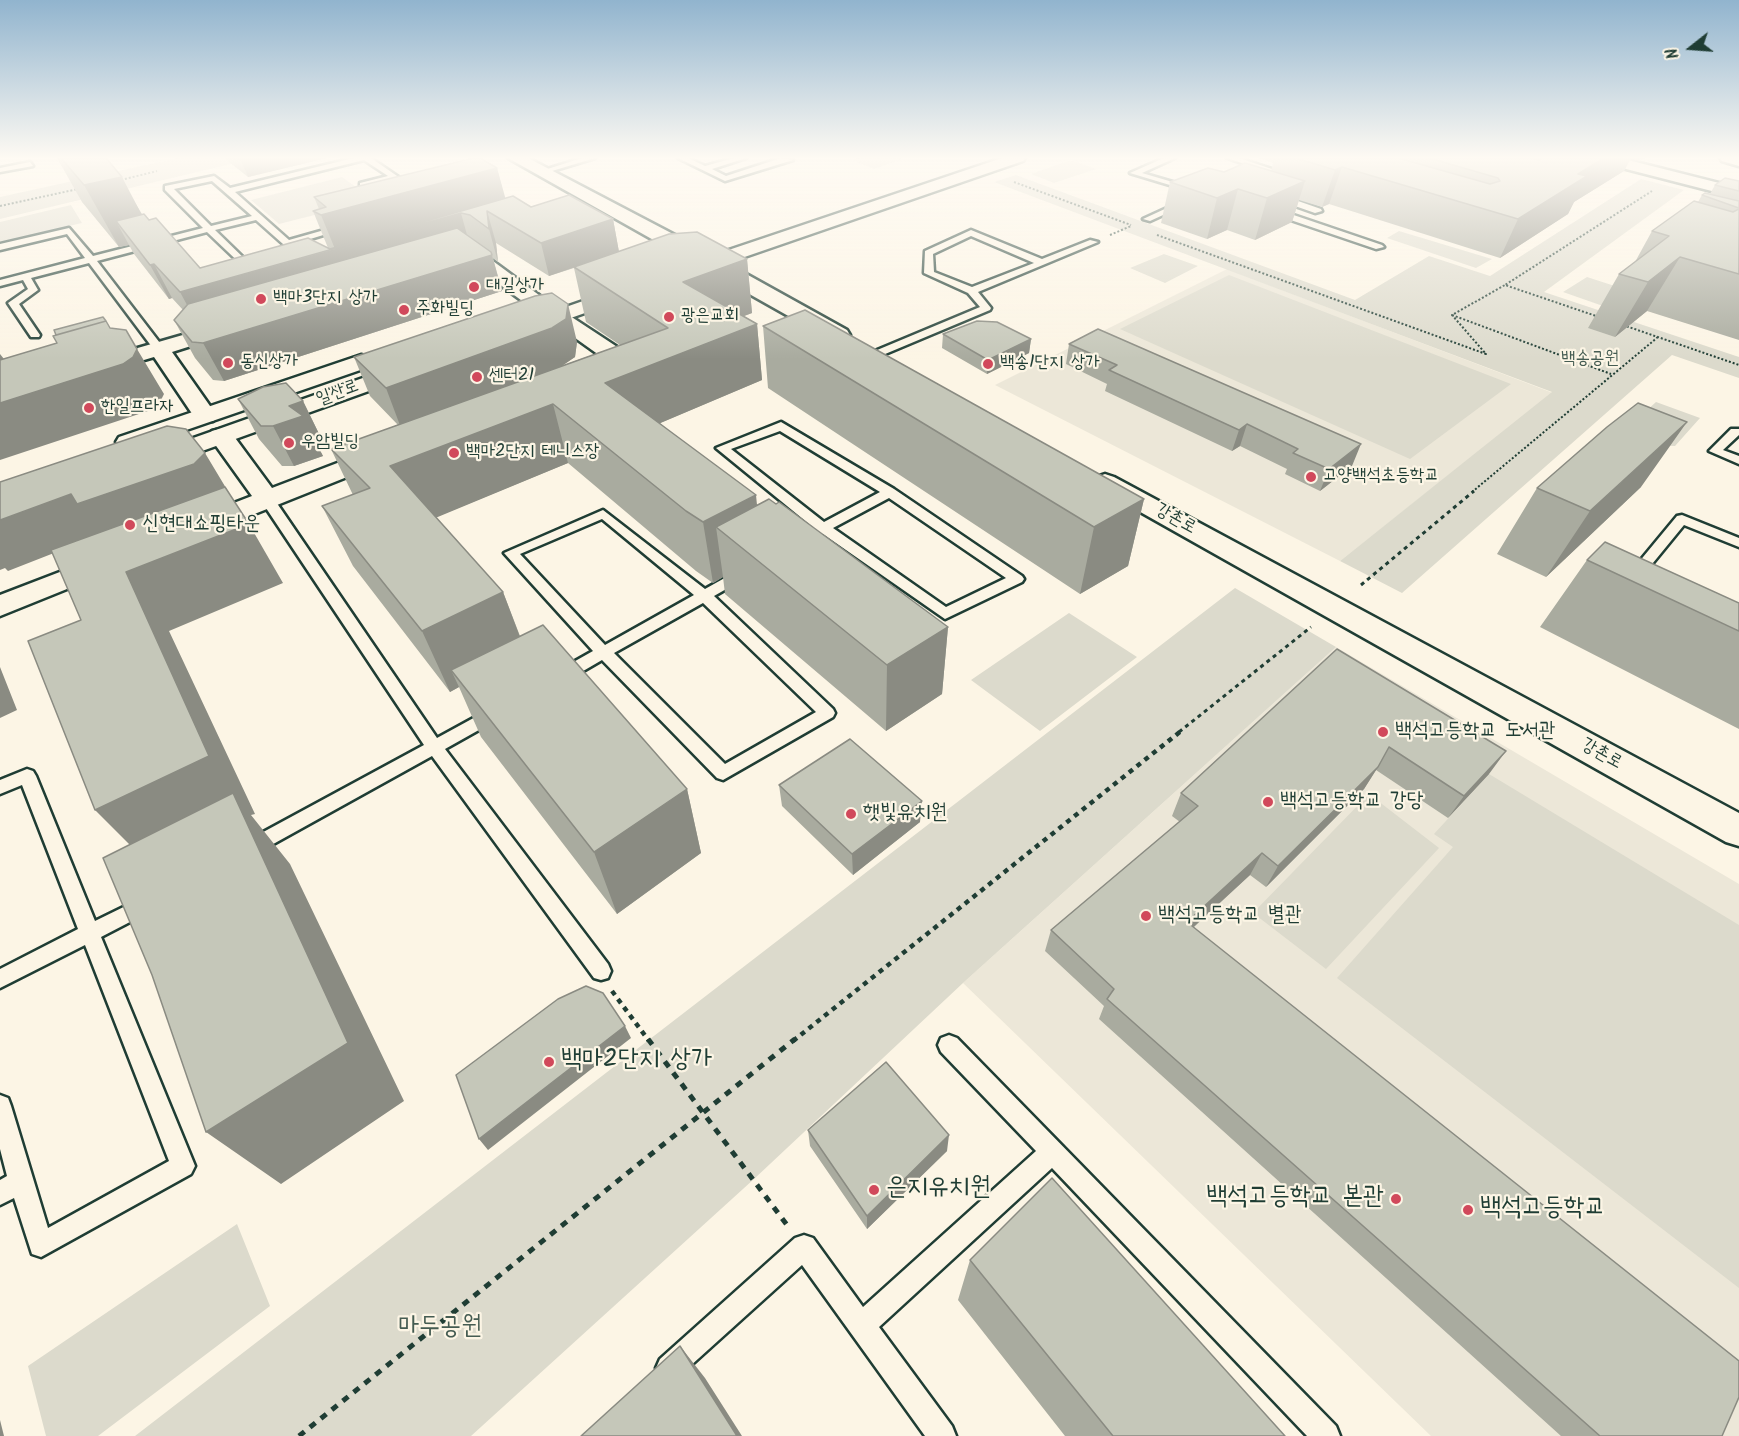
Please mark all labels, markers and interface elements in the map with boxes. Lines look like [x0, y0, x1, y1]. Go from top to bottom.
north arrow [1661, 18, 1721, 78]
text: N [1660, 45, 1687, 62]
place label: 대길상가 [486, 276, 544, 298]
marker: 대길상가 [467, 280, 481, 294]
place label: 백마3단지 상가 [273, 288, 377, 310]
marker: 백마3단지 상가 [254, 292, 268, 306]
place label: 주화빌딩 [416, 299, 474, 321]
marker: 주화빌딩 [397, 303, 411, 317]
place label: 광은교회 [681, 306, 739, 328]
marker: 광은교회 [662, 310, 676, 324]
park label: 백송공원 [1561, 349, 1619, 371]
place label: 동신상가 [240, 352, 298, 374]
place label: 백송1단지 상가 [1000, 353, 1100, 375]
marker: 동신상가 [221, 356, 235, 370]
marker: 백송1단지 상가 [981, 357, 995, 371]
place label: 센터21 [489, 366, 534, 388]
marker: 센터21 [470, 370, 484, 384]
street label: 일산로 [314, 376, 362, 412]
place label: 한일프라자 [101, 397, 173, 419]
marker: 한일프라자 [82, 401, 96, 415]
place label: 우암빌딩 [301, 432, 359, 454]
marker: 우암빌딩 [282, 436, 296, 450]
place label: 백마2단지 테니스장 [466, 442, 600, 464]
marker: 백마2단지 테니스장 [447, 446, 461, 460]
place label: 고양백석초등학교 [1323, 466, 1439, 488]
marker: 고양백석초등학교 [1304, 470, 1318, 484]
street label: 강촌로 [1151, 500, 1199, 540]
place label: 신현대쇼핑타운 [142, 512, 260, 538]
marker: 신현대쇼핑타운 [123, 518, 137, 532]
place label: 백석고등학교 도서관 [1395, 719, 1556, 745]
marker: 백석고등학교 도서관 [1376, 725, 1390, 739]
street label: 강촌로 [1577, 735, 1625, 775]
place label: 백석고등학교 강당 [1280, 789, 1424, 815]
marker: 백석고등학교 강당 [1261, 795, 1275, 809]
place label: 햇빛유치원 [863, 801, 947, 827]
marker: 햇빛유치원 [844, 807, 858, 821]
place label: 백석고등학교 별관 [1158, 903, 1302, 929]
marker: 백석고등학교 별관 [1139, 909, 1153, 923]
place label: 백마2단지 상가 [561, 1046, 712, 1078]
marker: 백마2단지 상가 [542, 1055, 556, 1069]
place label: 은지유치원 [886, 1174, 991, 1206]
marker: 은지유치원 [867, 1183, 881, 1197]
place label: 백석고등학교 본관 [1206, 1183, 1384, 1215]
marker: 백석고등학교 본관 [1389, 1192, 1403, 1206]
place label: 백석고등학교 [1480, 1194, 1606, 1226]
marker: 백석고등학교 [1461, 1203, 1475, 1217]
park label: 마두공원 [398, 1313, 482, 1345]

